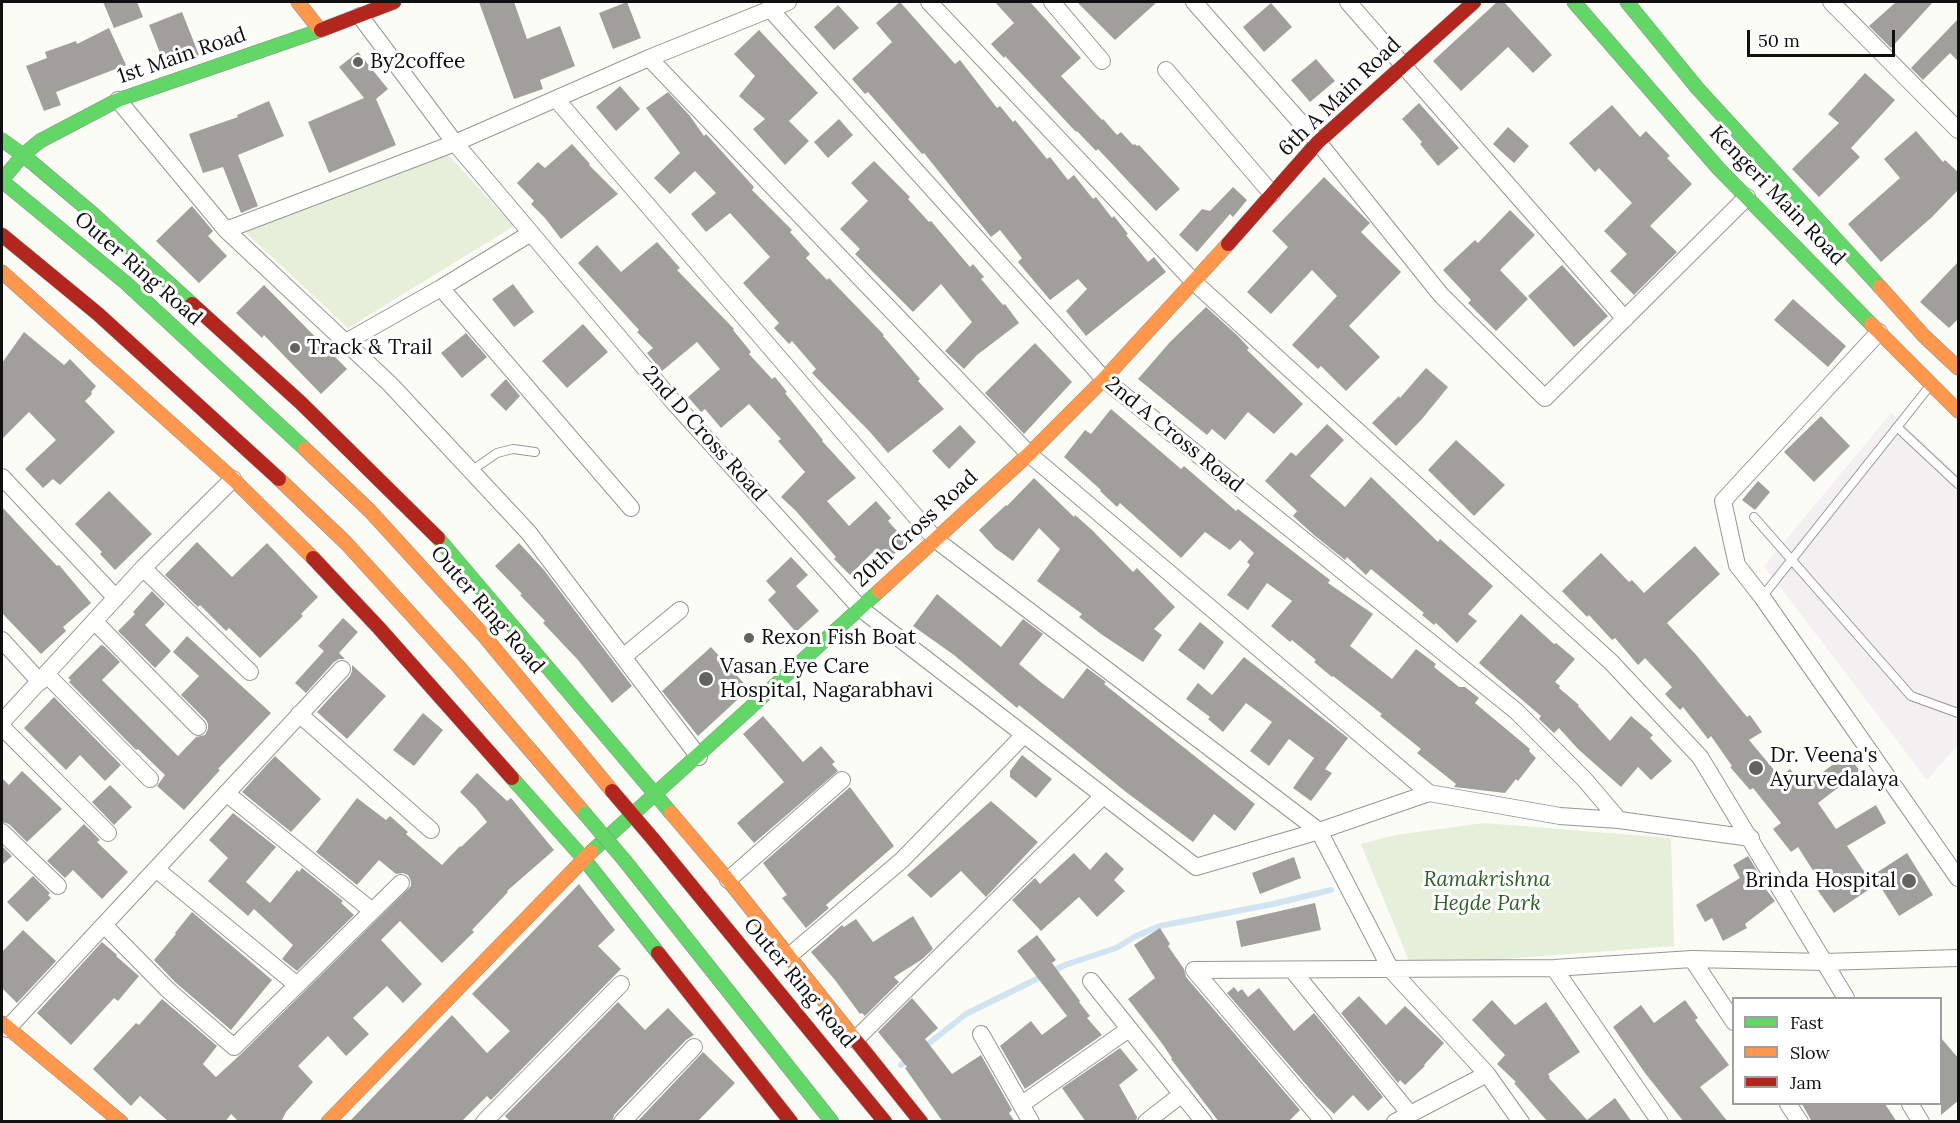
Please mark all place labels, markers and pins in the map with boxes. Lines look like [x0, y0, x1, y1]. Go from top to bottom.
place label: By2coffee [370, 49, 465, 75]
marker: By2coffee [351, 55, 365, 69]
place label: Track & Trail [307, 335, 433, 361]
marker: Track & Trail [288, 341, 302, 355]
place label: Rexon Fish Boat [761, 625, 916, 651]
marker: Rexon Fish Boat [742, 631, 756, 645]
place label: Vasan Eye Care Hospital, Nagarabhavi [720, 654, 933, 704]
marker: Vasan Eye Care Hospital, Nagarabhavi [697, 670, 715, 688]
place label: Dr. Veena's Ayurvedalaya [1770, 743, 1899, 793]
marker: Dr. Veena's Ayurvedalaya [1747, 759, 1765, 777]
place label: Brinda Hospital [1745, 868, 1896, 894]
marker: Brinda Hospital [1900, 872, 1918, 890]

